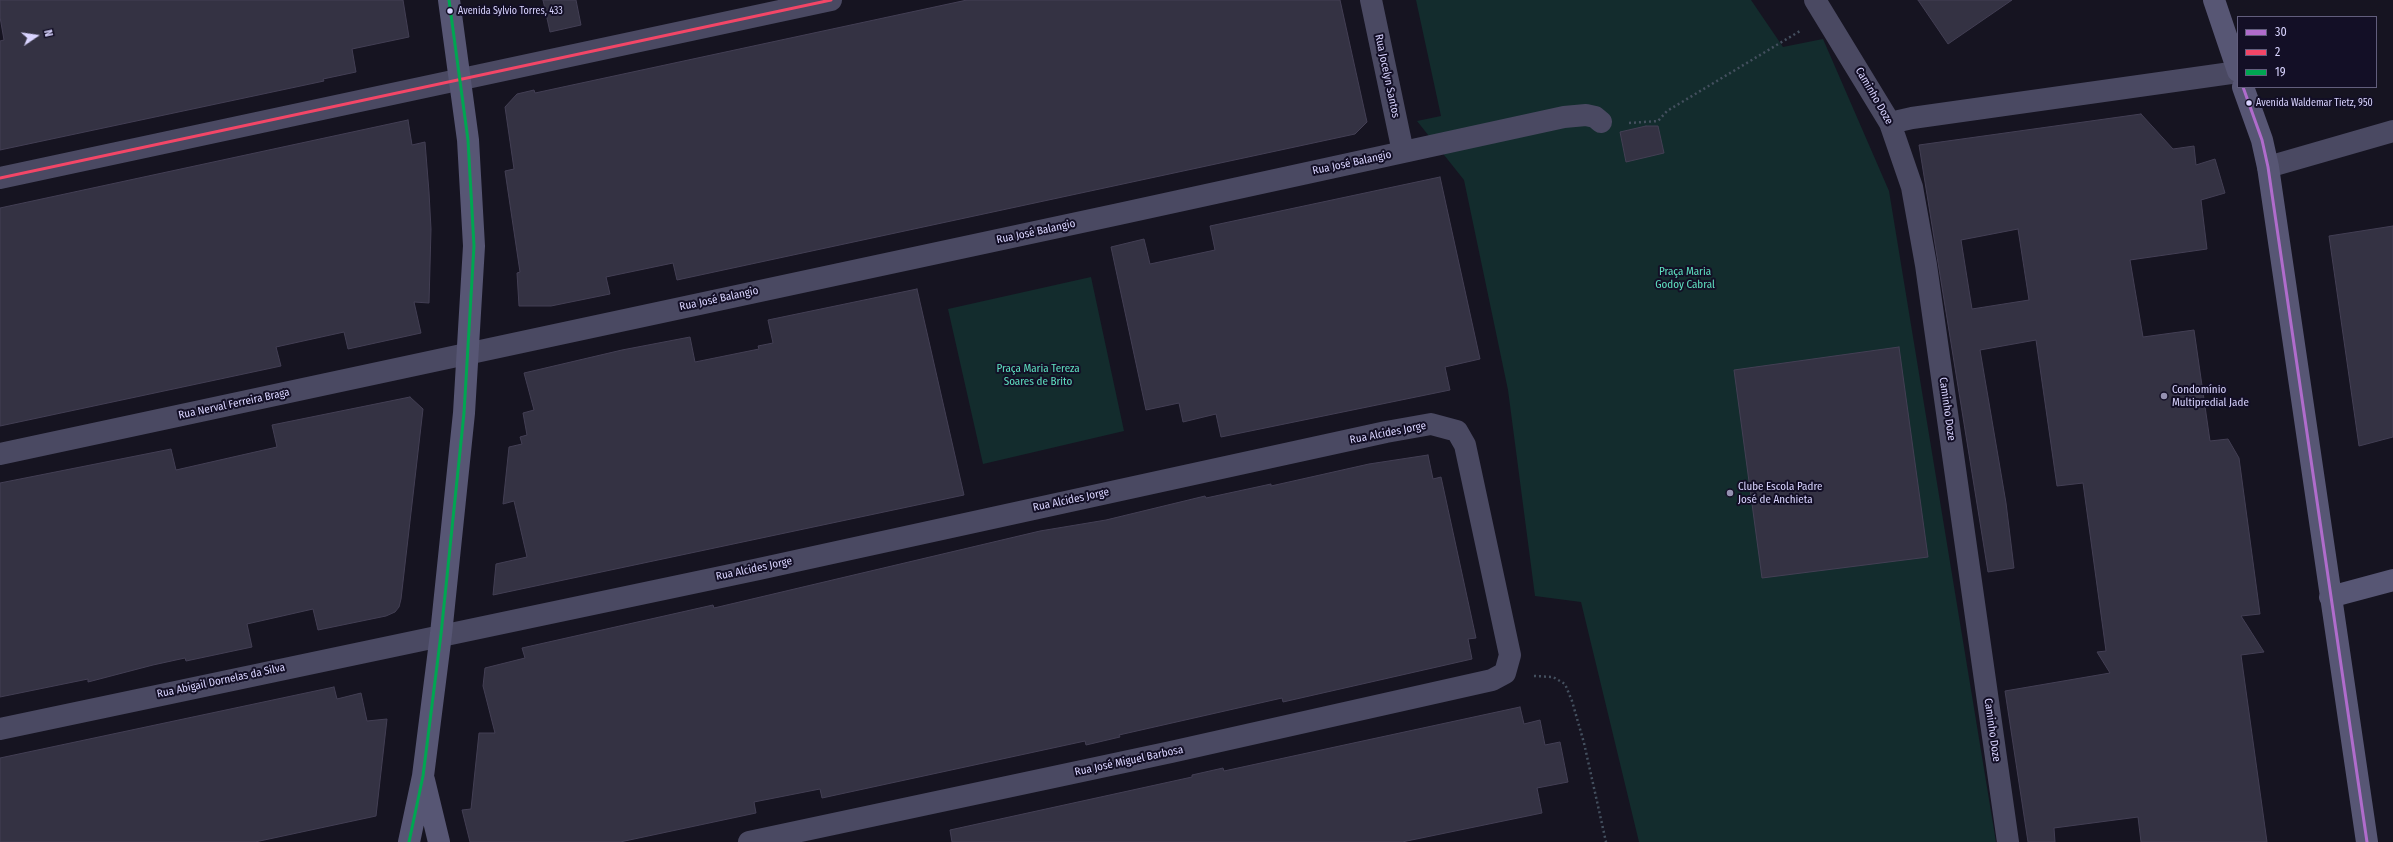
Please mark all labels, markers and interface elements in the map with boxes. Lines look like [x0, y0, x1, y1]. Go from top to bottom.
place label: Avenida Sylvio Torres, 433 [458, 5, 563, 17]
marker: Avenida Sylvio Torres, 433 [445, 6, 455, 16]
north arrow [16, 16, 56, 56]
legend [2237, 16, 2377, 88]
text: 30 [2275, 25, 2287, 39]
text: N [41, 29, 55, 38]
street label: Rua Jocelyn Santos [1372, 33, 1402, 119]
text: 2 [2275, 45, 2280, 59]
street label: Caminho Doze [1852, 65, 1896, 127]
text: 19 [2275, 65, 2286, 79]
place label: Avenida Waldemar Tietz, 950 [2256, 97, 2373, 109]
marker: Avenida Waldemar Tietz, 950 [2244, 98, 2254, 108]
street label: Rua José Balangio [1311, 148, 1393, 178]
street label: Rua José Balangio [995, 217, 1077, 247]
park label: Praça Maria Godoy Cabral [1655, 265, 1715, 291]
street label: Rua José Balangio [678, 284, 760, 314]
park label: Praça Maria Tereza Soares de Brito [996, 362, 1080, 388]
street label: Caminho Doze [1936, 376, 1958, 442]
place label: Condomínio Multipredial Jade [2172, 383, 2249, 409]
street label: Rua Nerval Ferreira Braga [177, 386, 291, 422]
marker: Condomínio Multipredial Jade [2159, 391, 2169, 401]
street label: Rua Alcides Jorge [1349, 419, 1427, 447]
place label: Clube Escola Padre José de Anchieta [1738, 480, 1822, 506]
street label: Rua Alcides Jorge [1032, 486, 1110, 514]
marker: Clube Escola Padre José de Anchieta [1725, 488, 1735, 498]
street label: Rua Alcides Jorge [715, 555, 793, 583]
street label: Rua Abigail Dornelas da Silva [156, 661, 286, 701]
street label: Caminho Doze [1981, 697, 2003, 763]
street label: Rua José Miguel Barbosa [1074, 743, 1184, 779]

